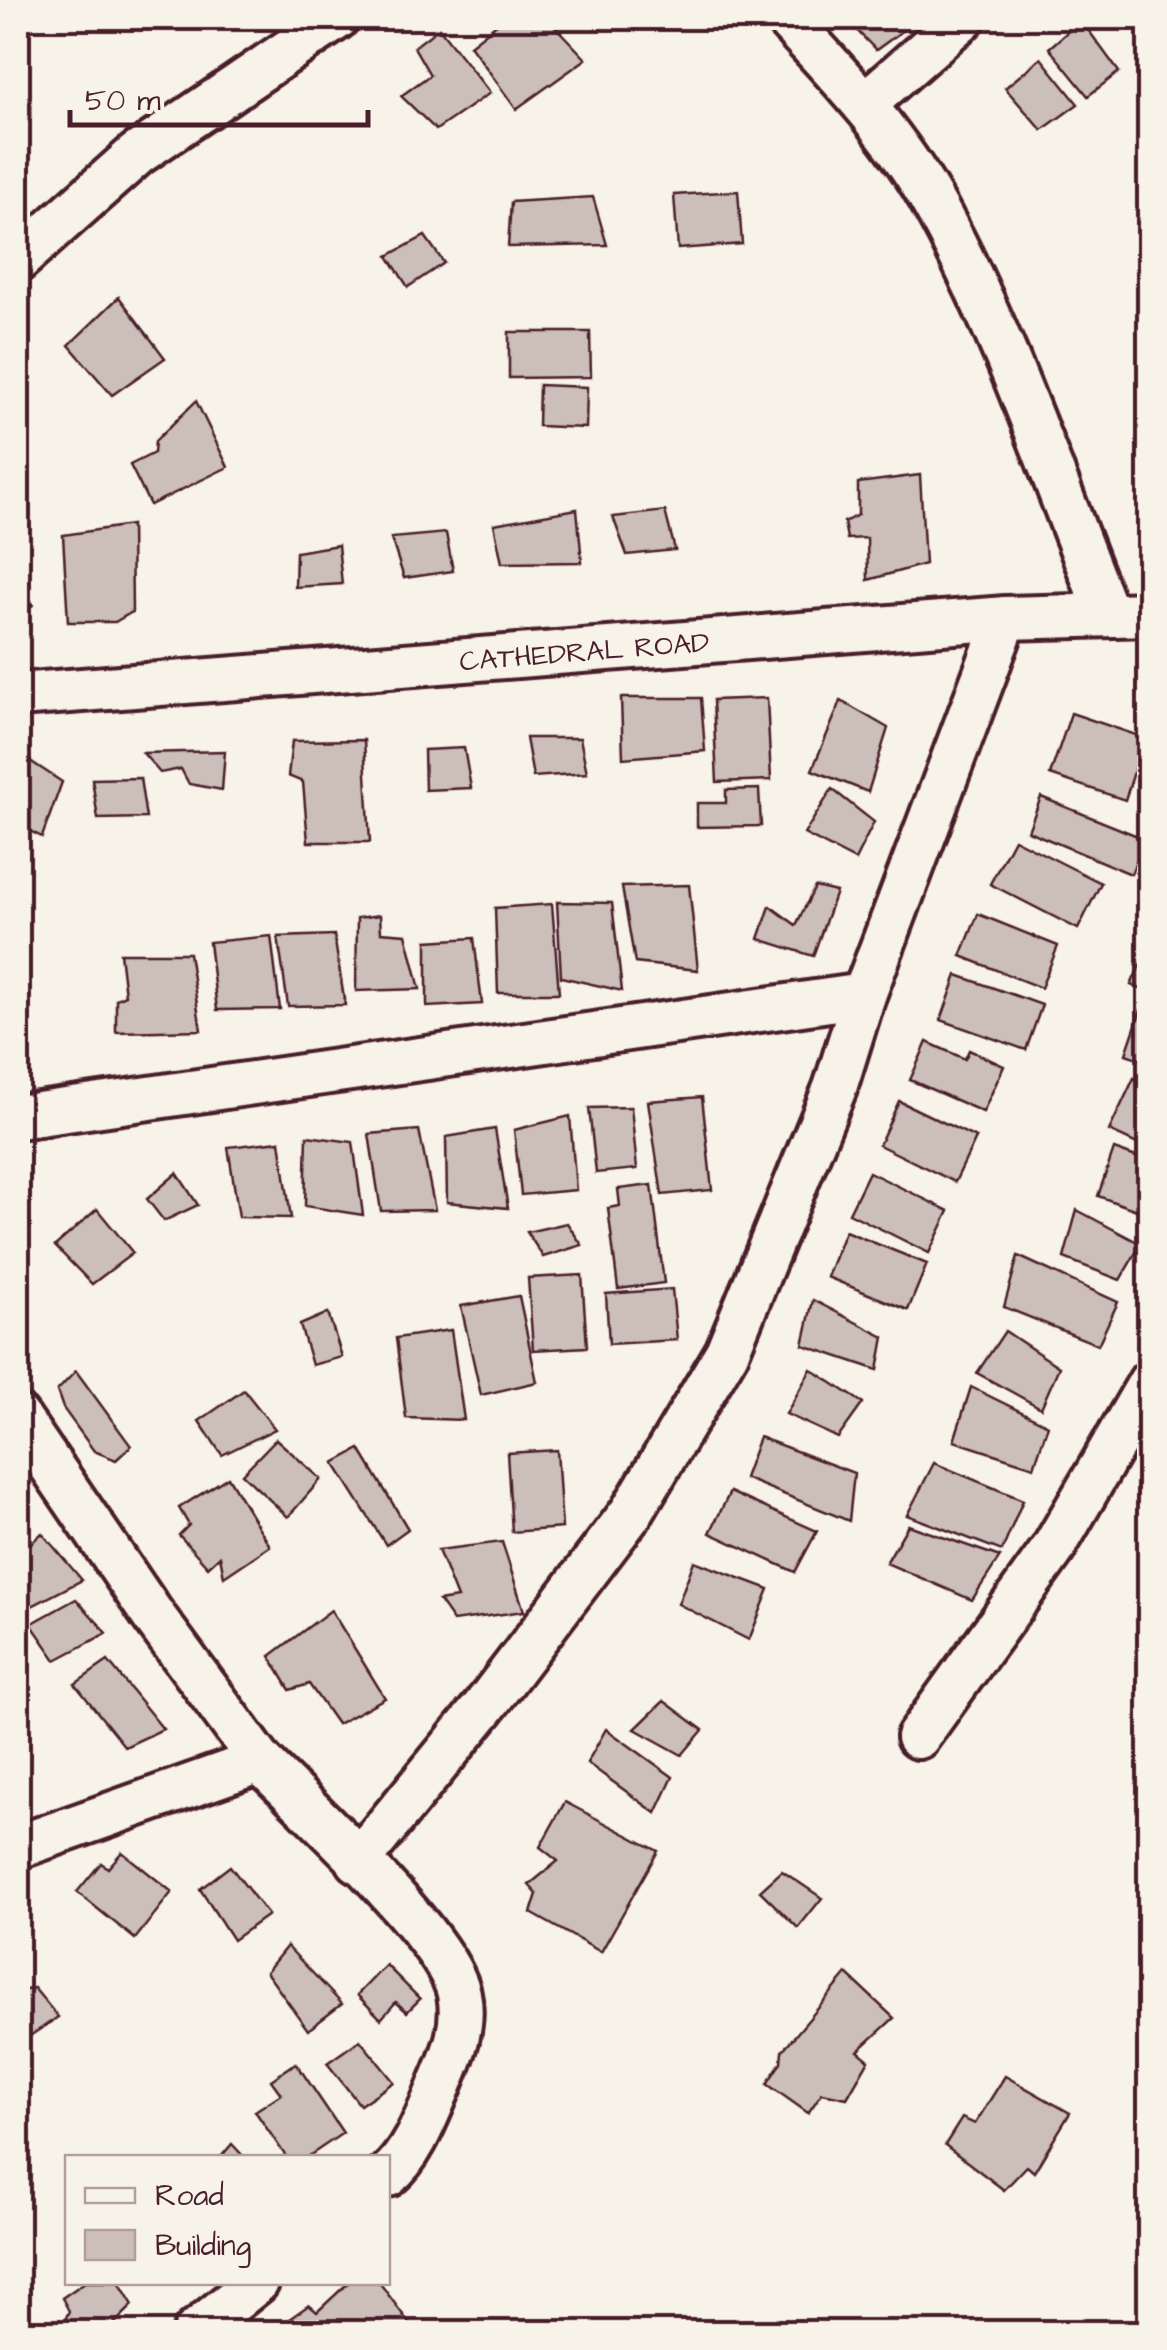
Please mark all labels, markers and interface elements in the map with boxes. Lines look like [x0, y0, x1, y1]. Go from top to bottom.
scale bar [70, 65, 368, 127]
text: 50 m [85, 80, 161, 122]
street label: CATHEDRAL ROAD [458, 623, 711, 682]
legend [65, 2155, 390, 2285]
text: Road [155, 2175, 224, 2217]
text: Building [155, 2225, 251, 2268]

